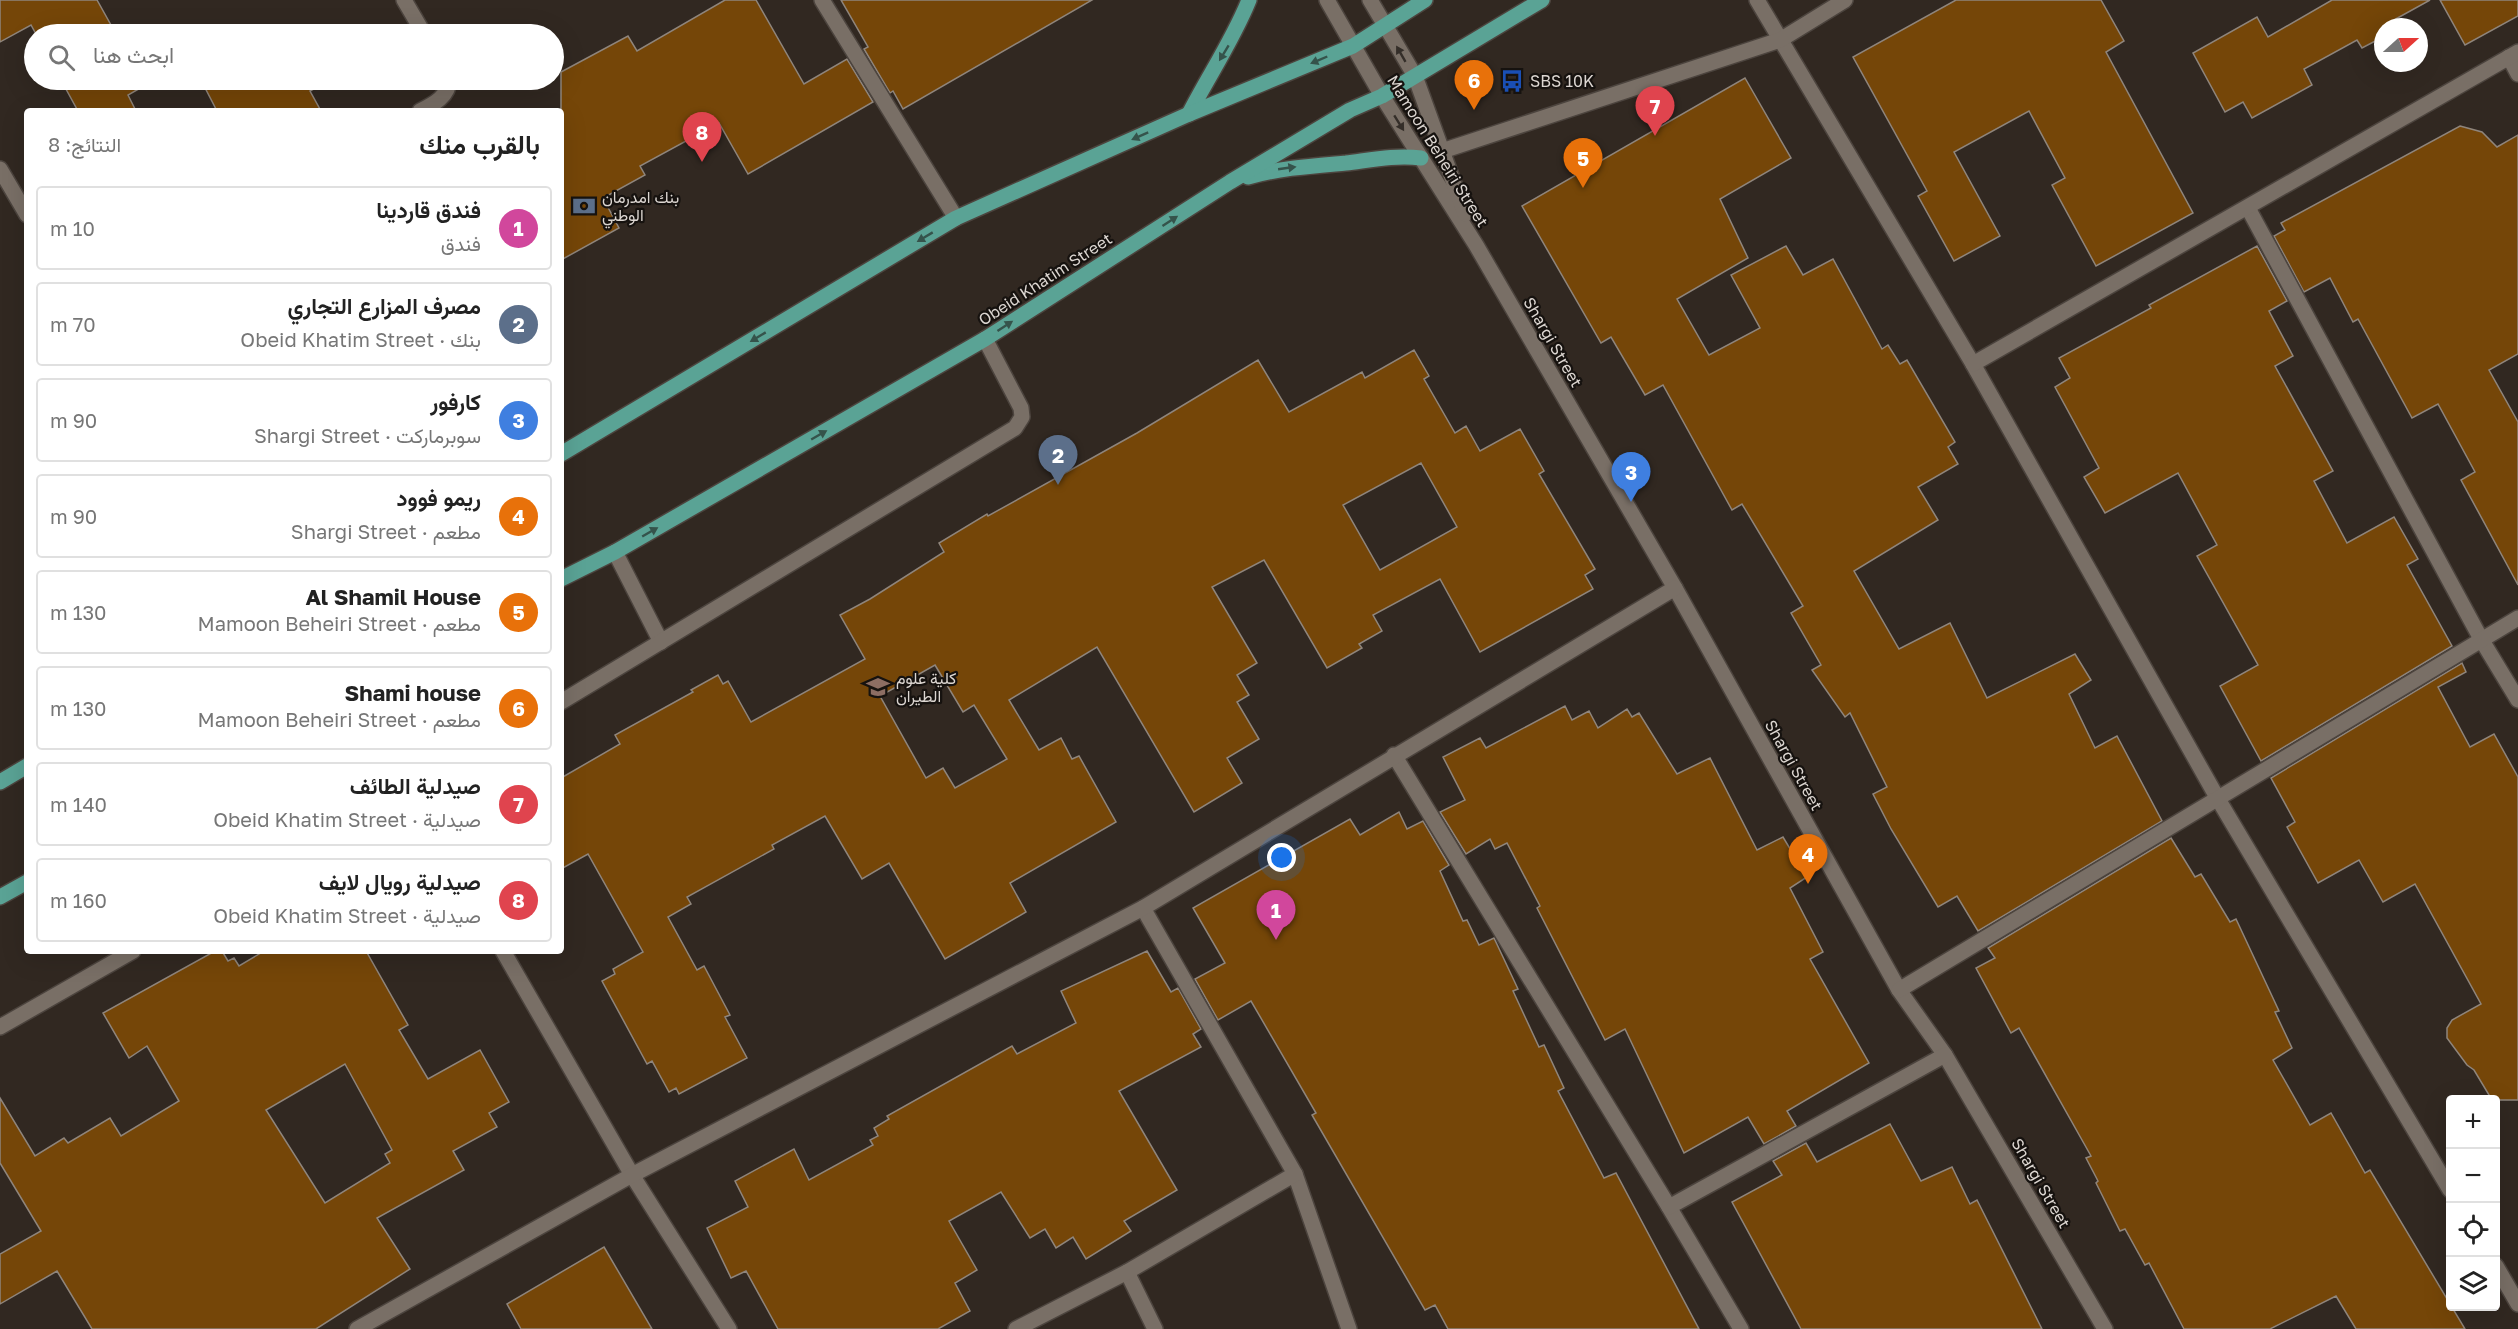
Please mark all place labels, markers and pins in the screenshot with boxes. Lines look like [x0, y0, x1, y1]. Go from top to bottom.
pin: 6 [1454, 60, 1494, 110]
bus stop icon: SBS 10K [1499, 68, 1525, 94]
place label: SBS 10K [1530, 71, 1594, 91]
pin: 7 [1636, 86, 1674, 136]
pin: 8 [682, 112, 722, 162]
pin: 5 [1564, 138, 1602, 188]
place label: بنك امدرمان الوطني [602, 187, 679, 229]
bank icon: بنك امدرمان الوطني [571, 193, 597, 219]
pin: 2 [1038, 436, 1078, 485]
pin: 3 [1612, 452, 1650, 502]
place label: كلية علوم الطيران [896, 668, 956, 707]
school or university icon: كلية علوم الطيران [865, 674, 891, 700]
pin: 4 [1788, 834, 1828, 884]
pin: 1 [1256, 890, 1296, 940]

